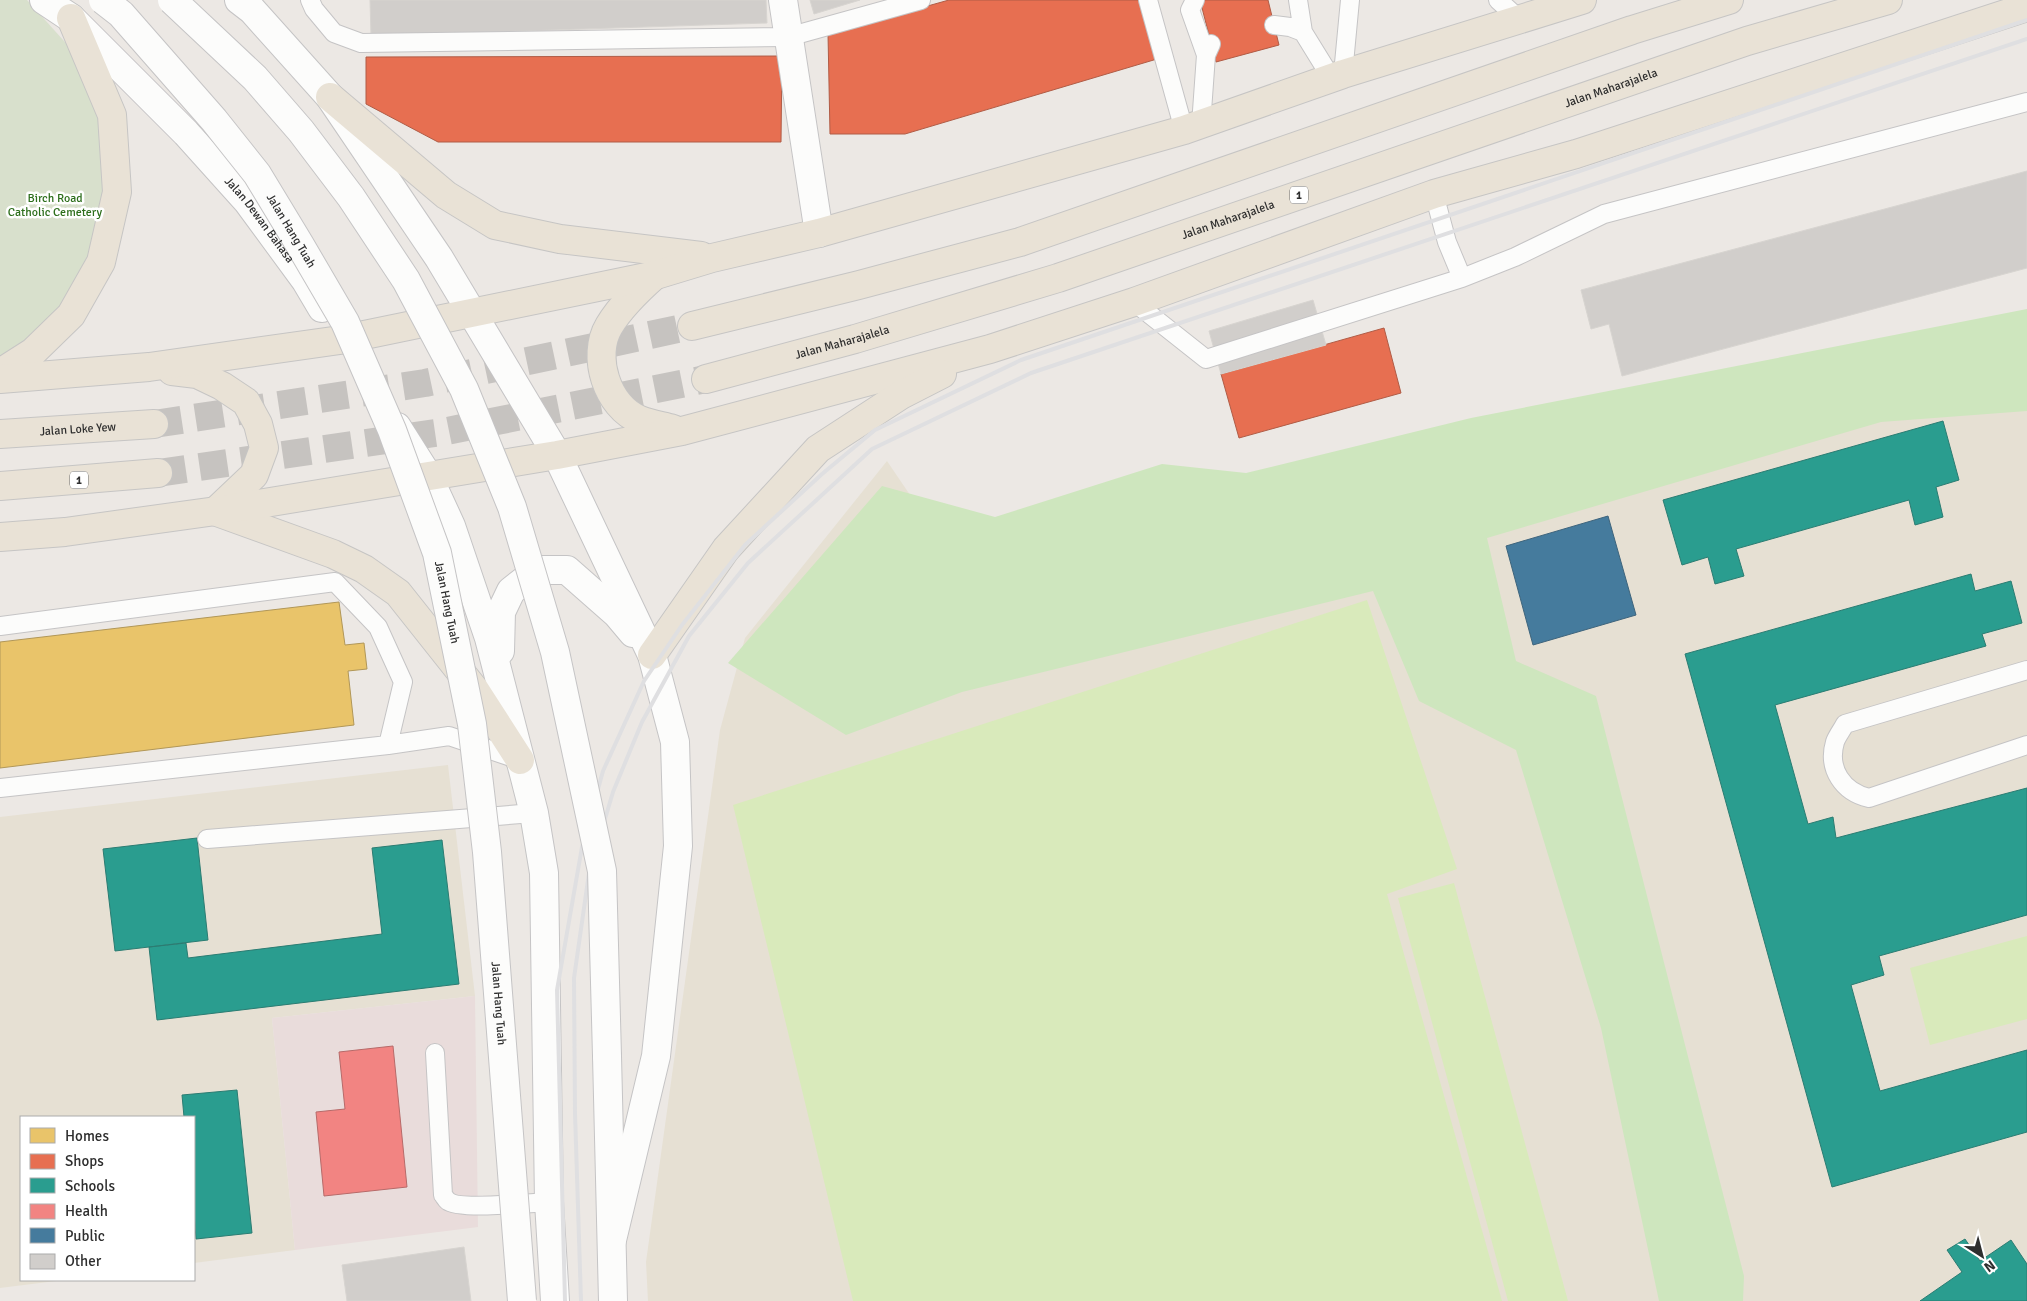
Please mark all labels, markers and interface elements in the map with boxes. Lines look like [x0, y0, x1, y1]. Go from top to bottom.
street label: Jalan Maharajalela [1562, 65, 1659, 111]
street label: Jalan Dewan Bahasa [222, 174, 298, 266]
road number: 1 [1290, 186, 1308, 204]
park label: Birch Road Catholic Cemetery [8, 191, 103, 220]
street label: Jalan Hang Tuah [263, 191, 319, 270]
street label: Jalan Maharajalela [1179, 197, 1276, 242]
street label: Jalan Maharajalela [793, 322, 891, 362]
street label: Jalan Loke Yew [39, 419, 117, 439]
road number: 1 [70, 472, 88, 488]
street label: Jalan Hang Tuah [431, 560, 463, 645]
street label: Jalan Hang Tuah [488, 961, 510, 1046]
legend [20, 1116, 195, 1281]
text: Homes [65, 1127, 109, 1145]
text: Shops [65, 1152, 104, 1170]
text: Schools [65, 1177, 116, 1195]
text: Health [65, 1202, 108, 1220]
text: Public [65, 1227, 105, 1245]
north arrow [1957, 1231, 2007, 1281]
text: Other [65, 1252, 102, 1270]
text: N [1980, 1256, 1998, 1276]

